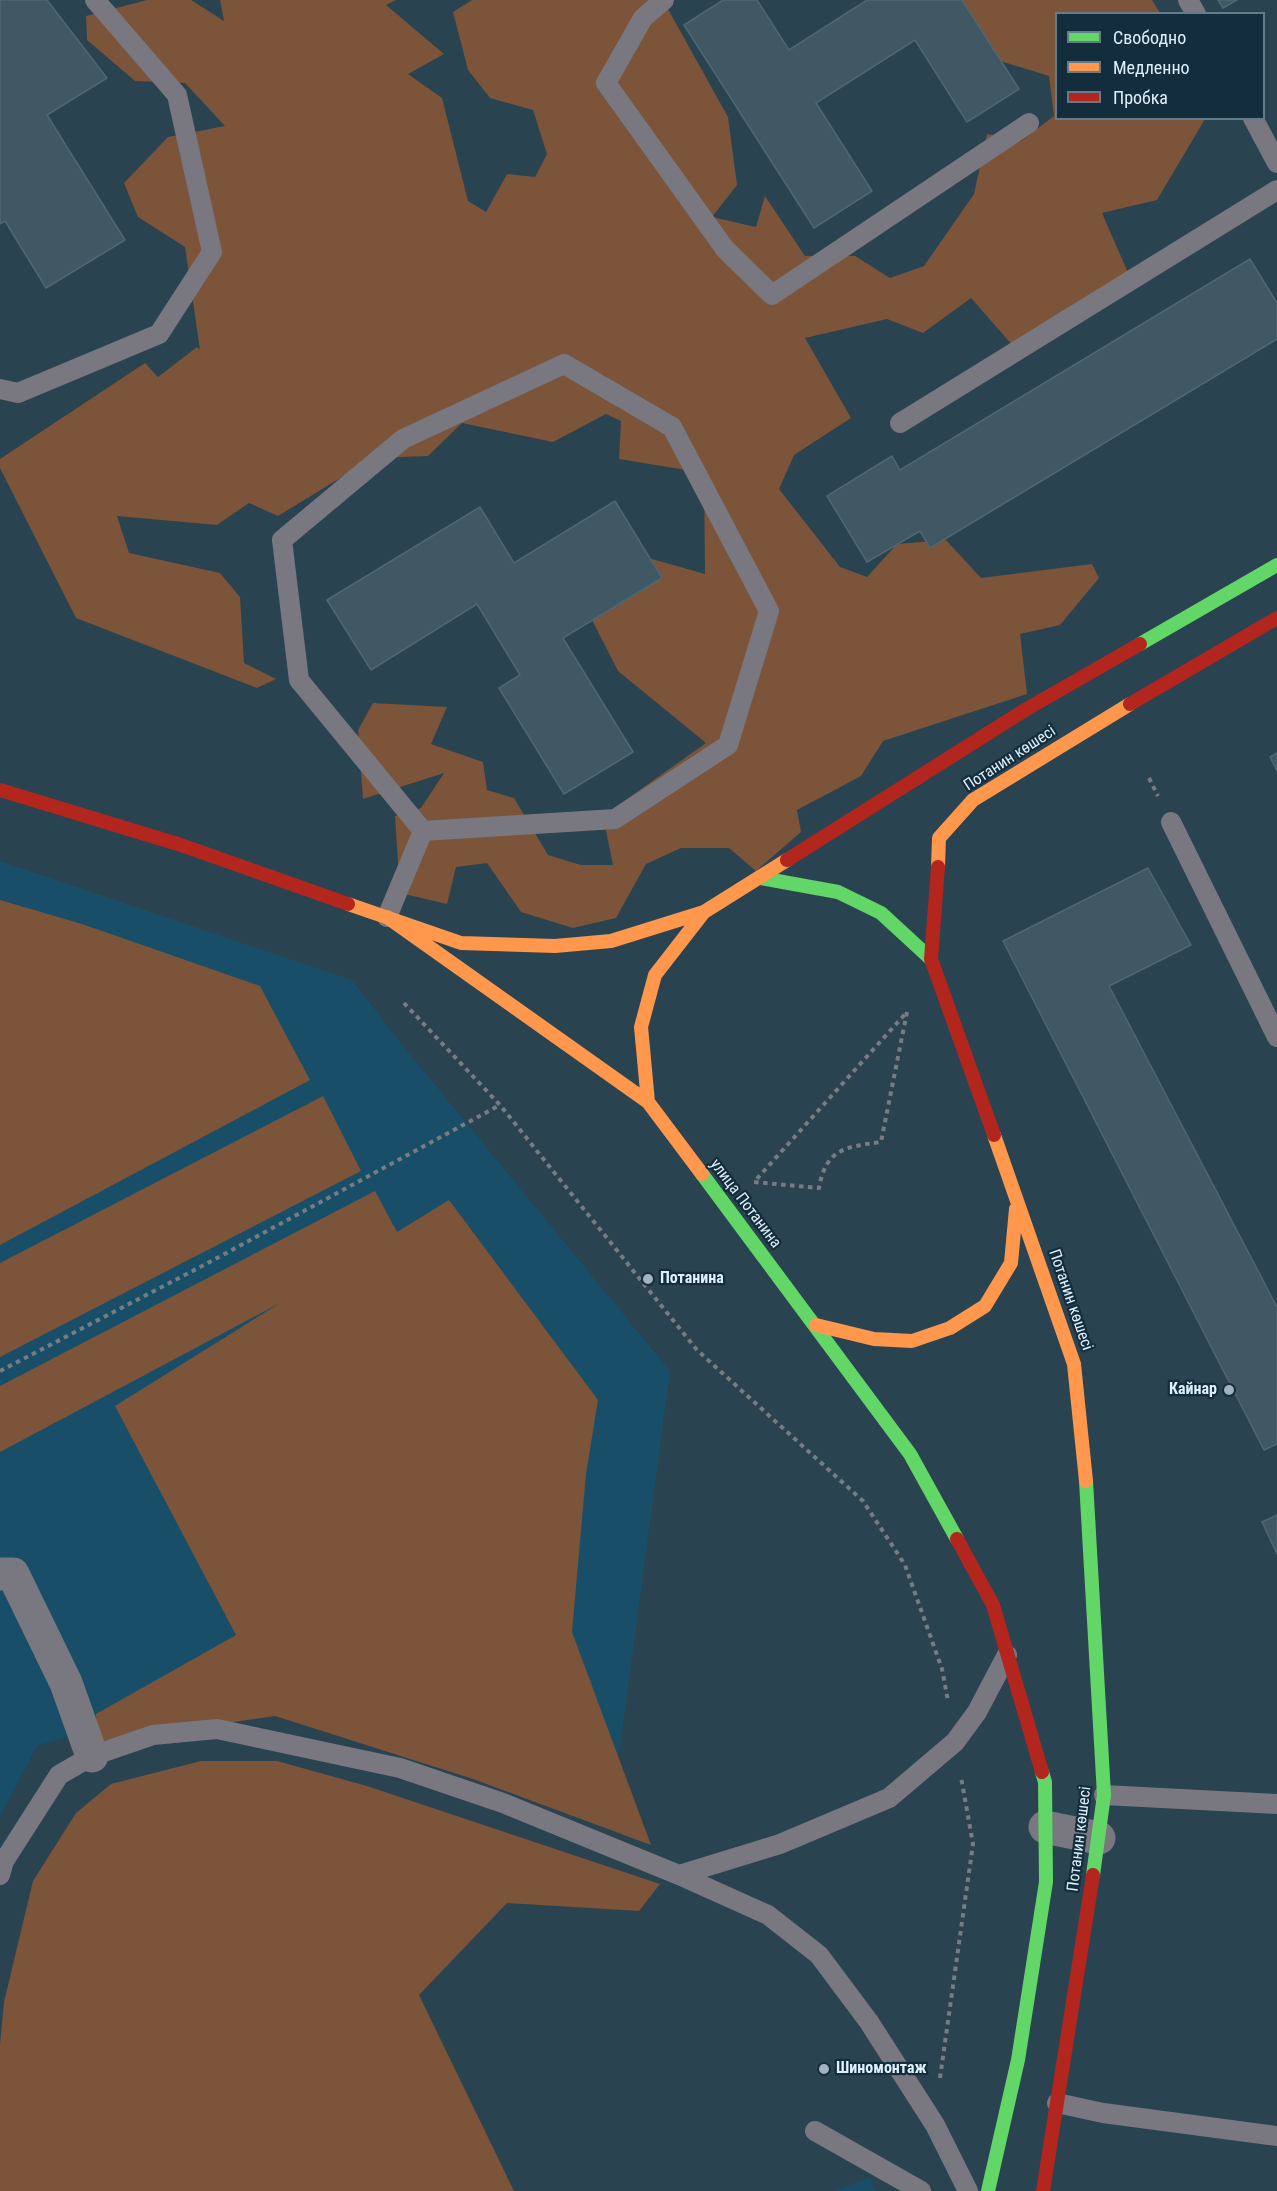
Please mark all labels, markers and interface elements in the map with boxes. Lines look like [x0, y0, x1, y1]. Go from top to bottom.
legend [1055, 12, 1265, 120]
text: Свободно [1113, 27, 1186, 48]
text: Медленно [1113, 57, 1190, 78]
text: Пробка [1113, 87, 1168, 108]
street label: Потанин көшесі [960, 722, 1060, 796]
street label: улица Потанина [705, 1156, 785, 1252]
street label: Потанин көшесі [1044, 1247, 1096, 1353]
place label: Потанина [660, 1269, 724, 1289]
marker: Потанина [641, 1272, 655, 1286]
place label: Кайнар [1169, 1380, 1217, 1400]
marker: Кайнар [1222, 1383, 1236, 1397]
street label: Потанин көшесі [1064, 1785, 1096, 1893]
place label: Шиномонтаж [836, 2059, 927, 2079]
marker: Шиномонтаж [817, 2062, 831, 2076]

